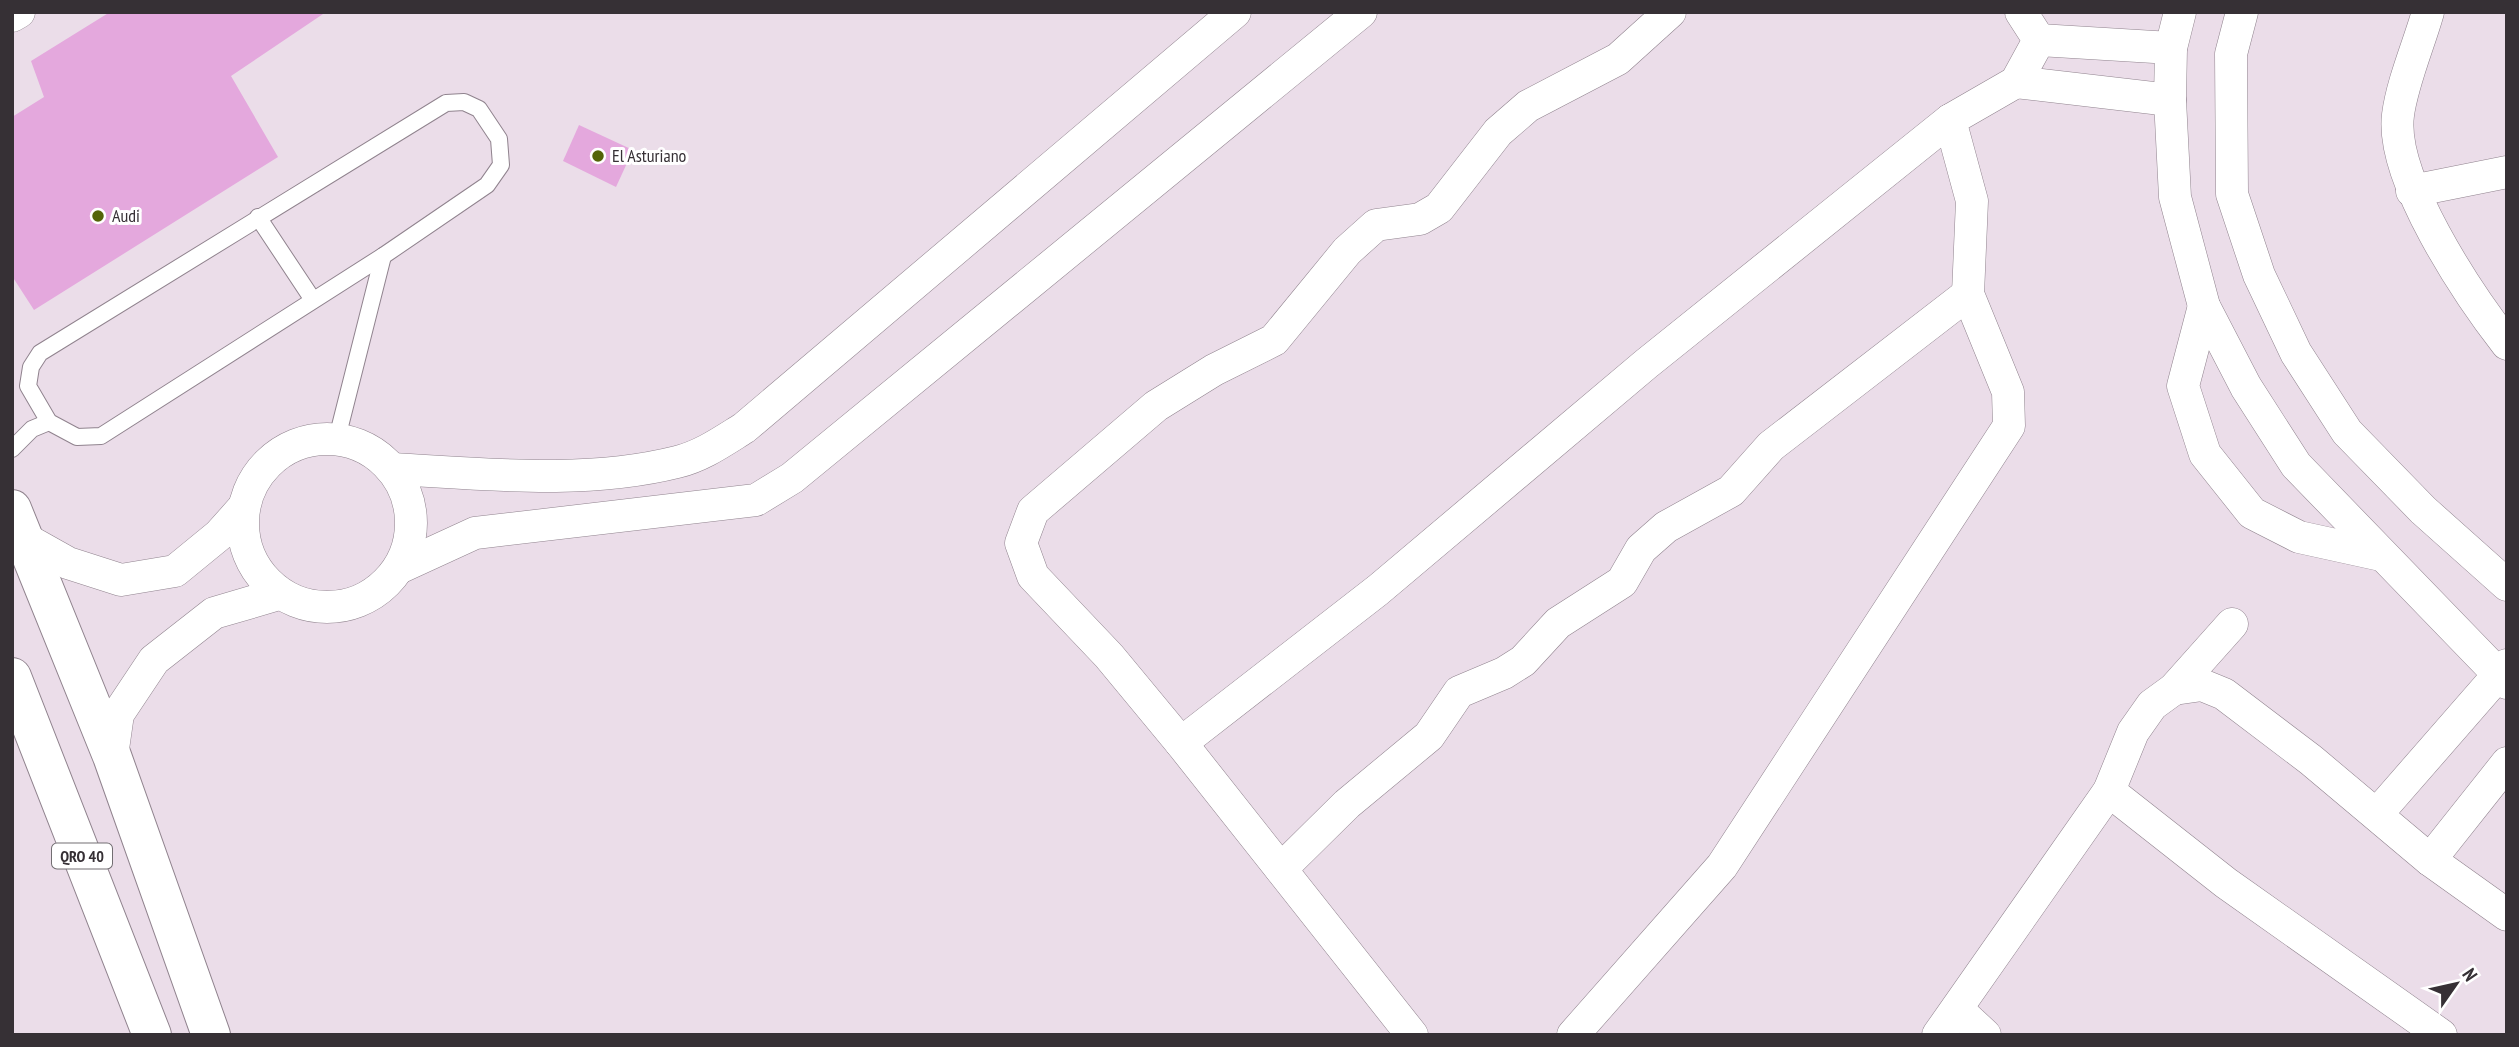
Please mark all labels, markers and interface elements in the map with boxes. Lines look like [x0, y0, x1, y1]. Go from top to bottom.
place label: El Asturiano [612, 144, 687, 167]
marker: El Asturiano [590, 148, 606, 164]
place label: Audi [112, 204, 140, 227]
marker: Audi [90, 208, 106, 224]
road number: QRO 40 [52, 844, 112, 869]
north arrow [2421, 949, 2491, 1019]
text: N [2457, 964, 2483, 985]

